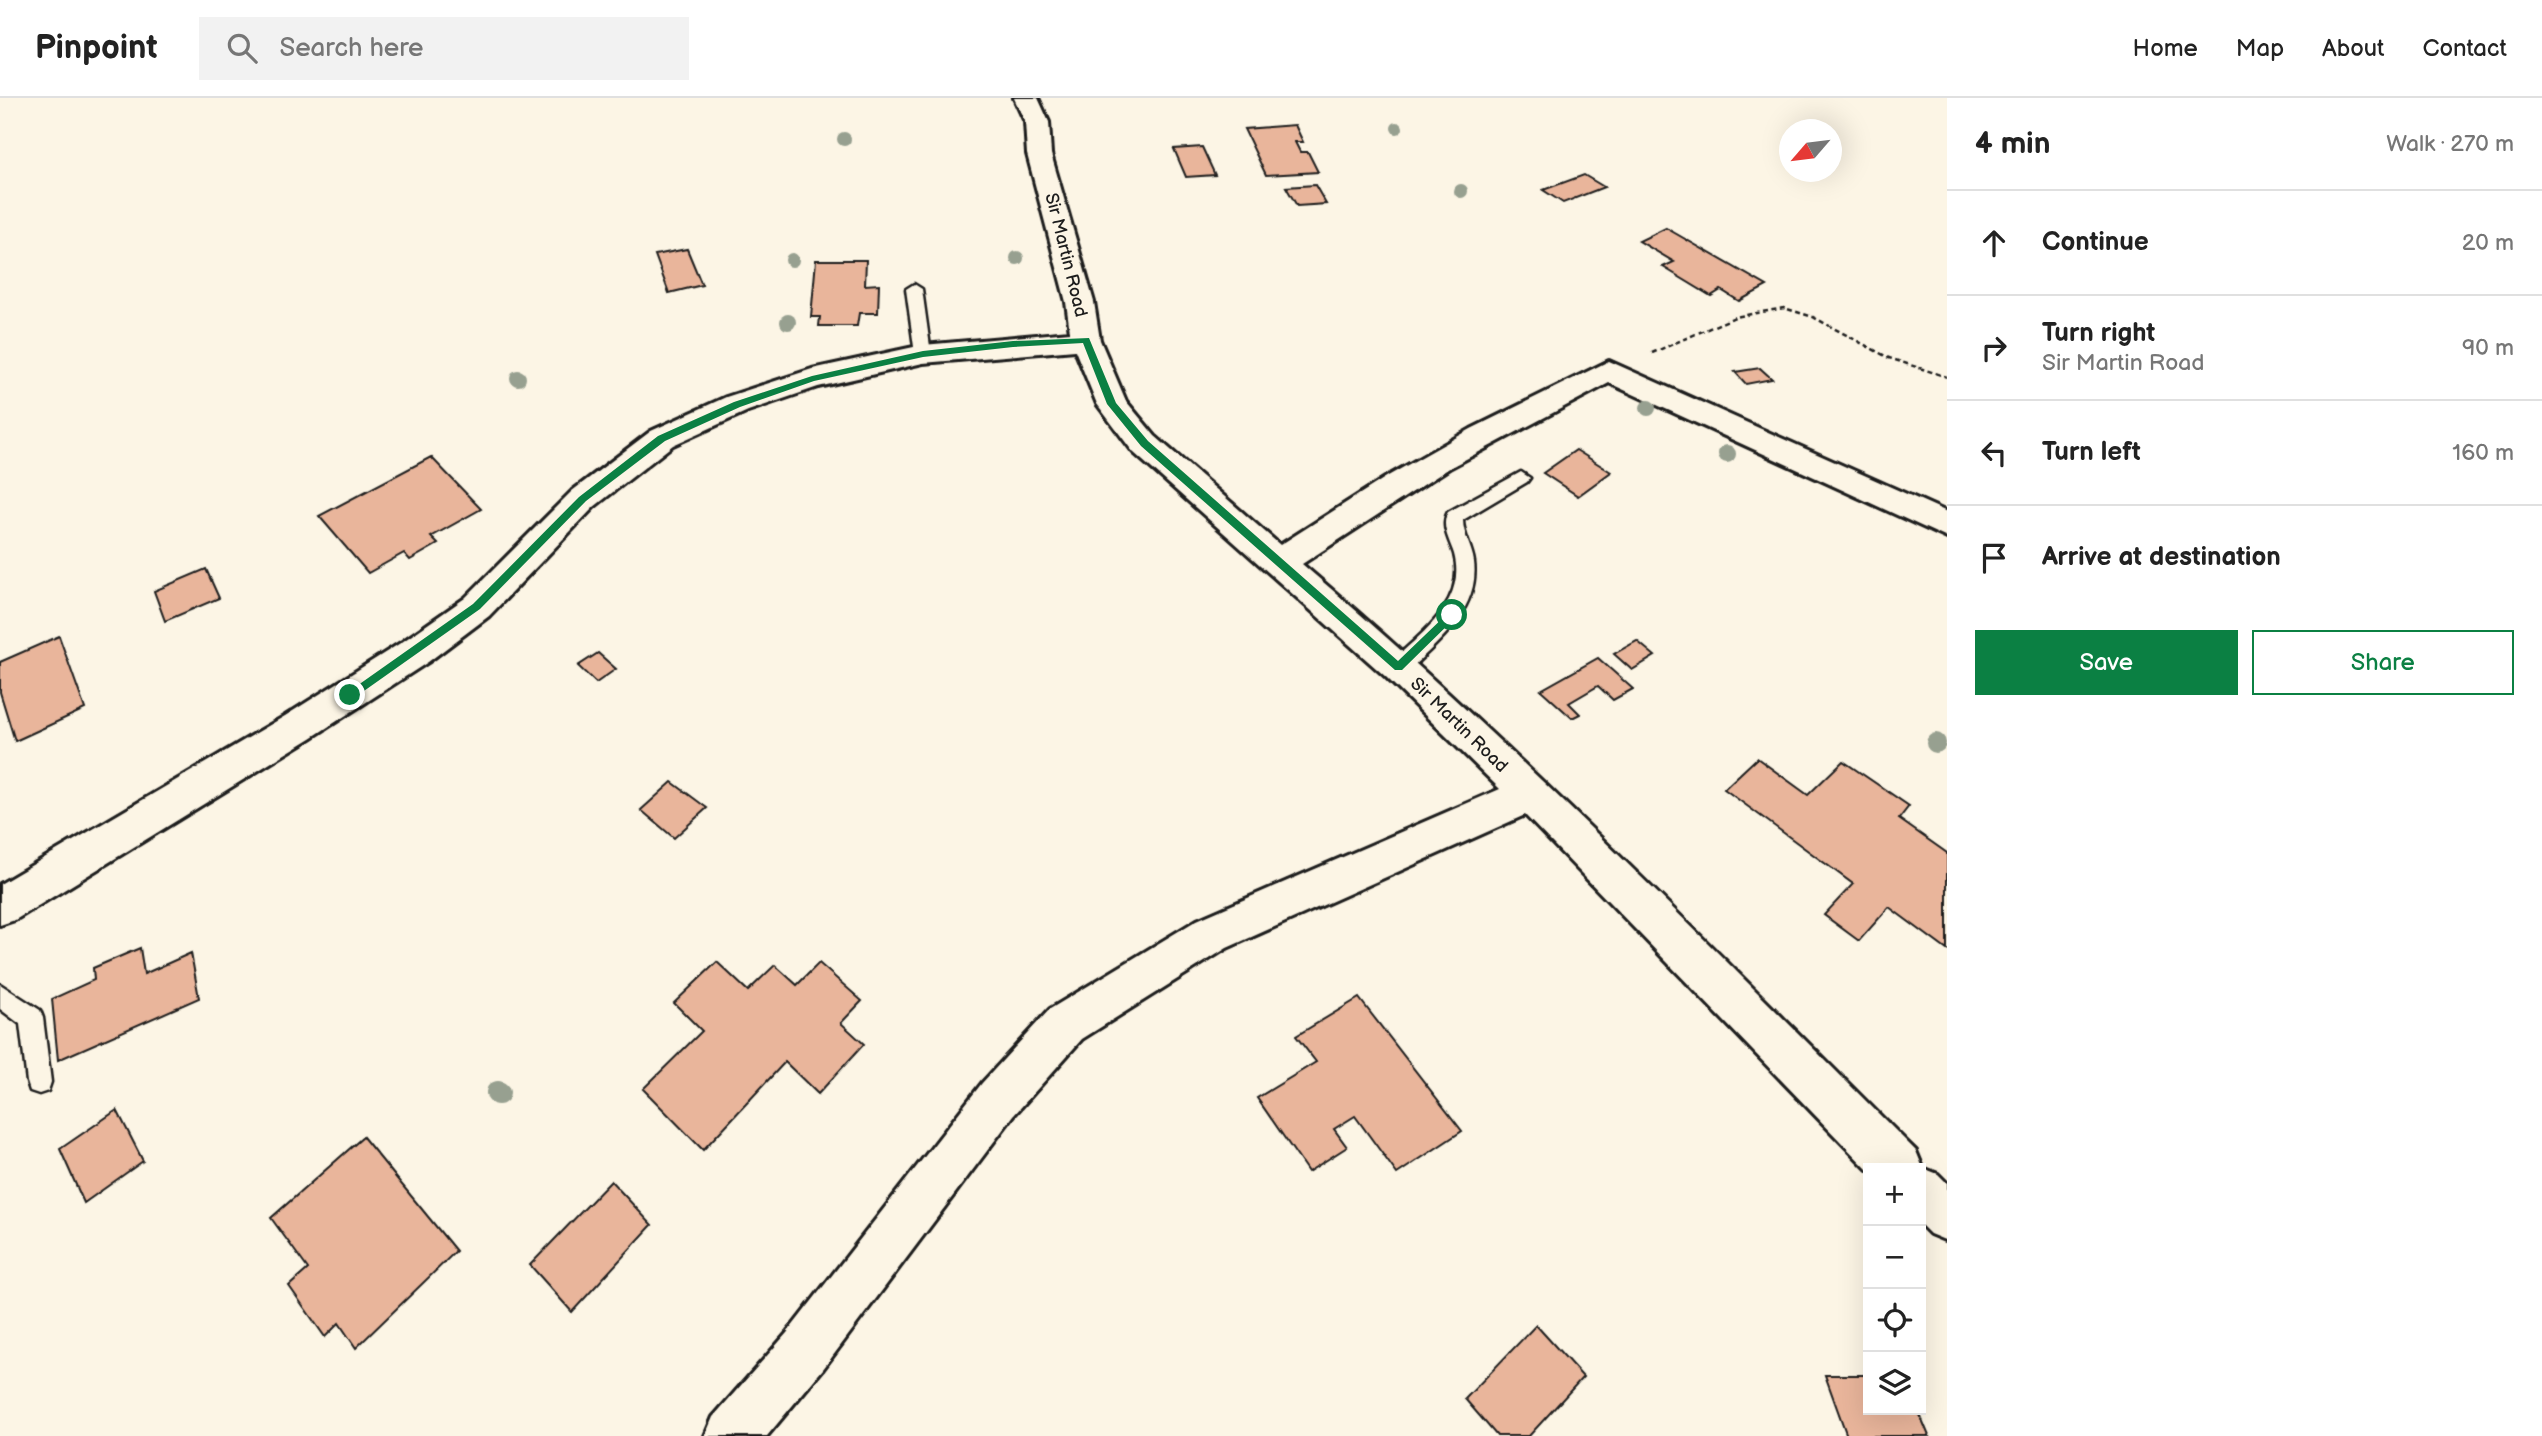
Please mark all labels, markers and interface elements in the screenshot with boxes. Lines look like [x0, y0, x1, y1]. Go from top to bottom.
search box [199, 17, 689, 80]
text: Pinpoint [35, 28, 157, 68]
icon: search [223, 29, 261, 67]
text: Search here [279, 33, 423, 64]
text: Home [2133, 34, 2198, 63]
text: Map [2236, 34, 2284, 63]
text: About [2322, 34, 2384, 63]
text: Contact [2422, 34, 2507, 63]
north arrow [1779, 119, 1842, 182]
text: 4 min [1975, 126, 2050, 162]
text: Walk · 270 m [2386, 130, 2514, 158]
street label: Sir Martin Road [1040, 191, 1092, 319]
icon: ahead [1975, 224, 2013, 262]
text: Continue [2042, 227, 2149, 258]
text: 20 m [2462, 229, 2514, 257]
text: Turn right [2042, 318, 2155, 349]
icon: right [1975, 329, 2013, 367]
text: 90 m [2462, 334, 2514, 362]
text: Sir Martin Road [2042, 349, 2204, 377]
icon: left [1975, 434, 2013, 472]
text: Turn left [2042, 437, 2141, 468]
text: 160 m [2452, 439, 2514, 467]
icon: arrive [1975, 539, 2013, 577]
text: Arrive at destination [2042, 542, 2281, 573]
route start [1436, 599, 1467, 630]
button: Save [1975, 630, 2238, 695]
button: Share [2252, 630, 2514, 695]
street label: Sir Martin Road [1406, 673, 1512, 777]
route end [334, 679, 365, 710]
map controls [1863, 1163, 1926, 1415]
button: + [1863, 1163, 1926, 1226]
button: − [1863, 1226, 1926, 1289]
button: locate [1863, 1289, 1926, 1352]
button: layers [1863, 1352, 1926, 1415]

